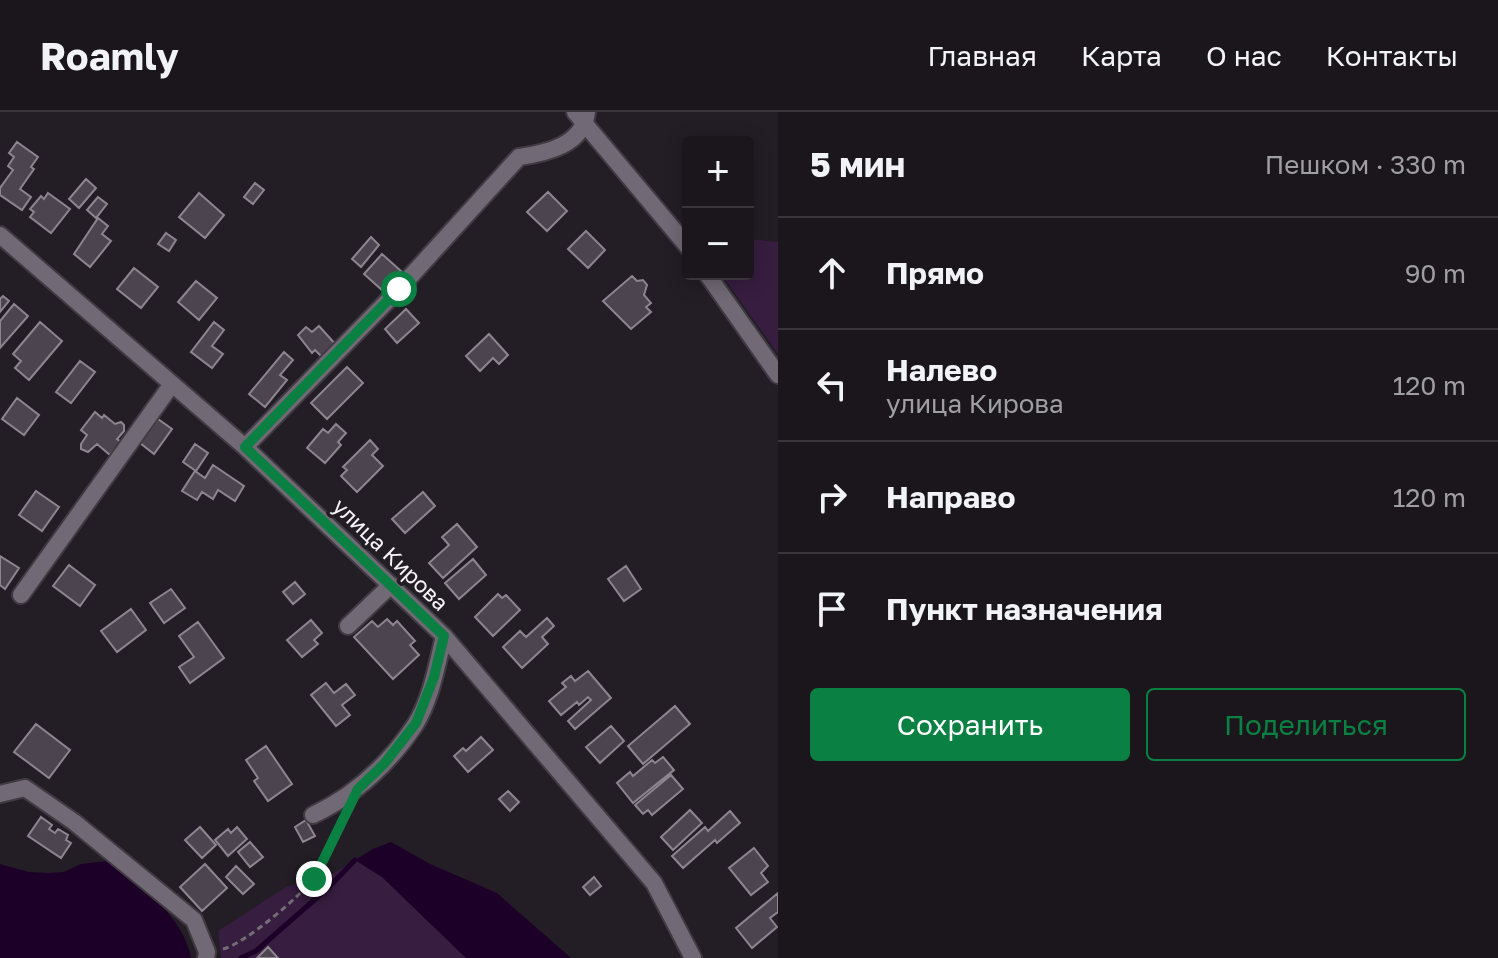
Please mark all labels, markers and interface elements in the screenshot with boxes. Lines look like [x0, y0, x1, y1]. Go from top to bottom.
text: Roamly [40, 33, 179, 78]
text: Главная [927, 39, 1037, 72]
text: Карта [1081, 39, 1162, 72]
text: О нас [1206, 39, 1282, 72]
text: Контакты [1326, 39, 1458, 72]
map controls [682, 136, 754, 280]
button: + [682, 136, 754, 208]
text: 5 мин [810, 144, 905, 184]
text: Пешком · 330 m [1265, 149, 1466, 180]
button: − [682, 208, 754, 280]
icon: ahead [810, 251, 854, 295]
text: Прямо [886, 255, 984, 291]
text: 90 m [1405, 258, 1466, 289]
route start [381, 271, 417, 307]
text: Налево [886, 352, 997, 388]
icon: left [810, 363, 854, 407]
text: 120 m [1393, 370, 1466, 401]
text: улица Кирова [886, 388, 1064, 419]
icon: right [810, 475, 854, 519]
text: Направо [886, 479, 1015, 515]
text: 120 m [1393, 482, 1466, 513]
street label: улица Кирова [328, 492, 454, 616]
icon: arrive [810, 587, 854, 631]
text: Пункт назначения [886, 591, 1163, 627]
button: Сохранить [810, 688, 1130, 761]
button: Поделиться [1146, 688, 1466, 761]
route end [296, 861, 332, 897]

